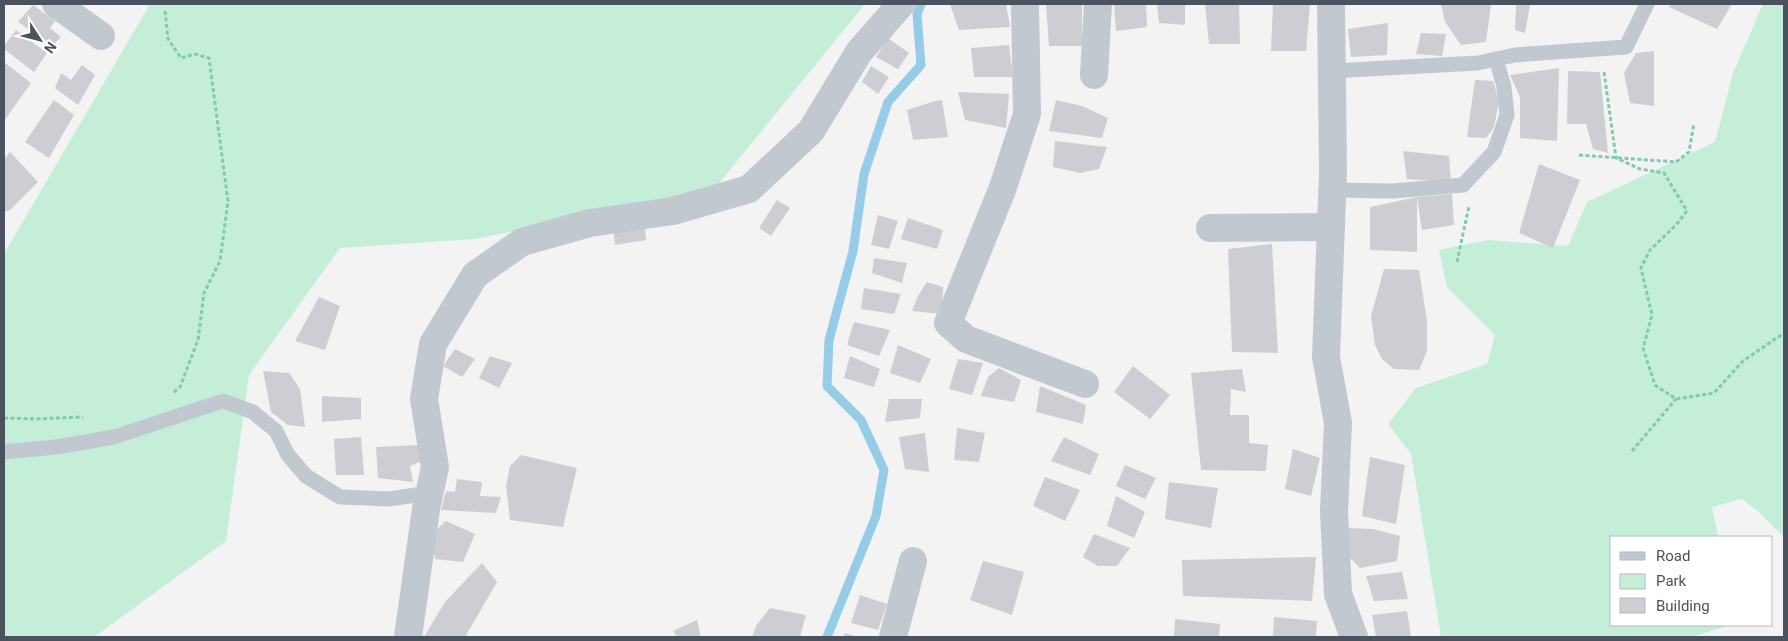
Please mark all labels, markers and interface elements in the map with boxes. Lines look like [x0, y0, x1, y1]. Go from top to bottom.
north arrow [15, 15, 65, 65]
text: N [41, 39, 60, 56]
legend [1610, 536, 1773, 626]
text: Road [1656, 547, 1690, 565]
text: Park [1656, 572, 1687, 590]
text: Building [1656, 597, 1710, 615]

